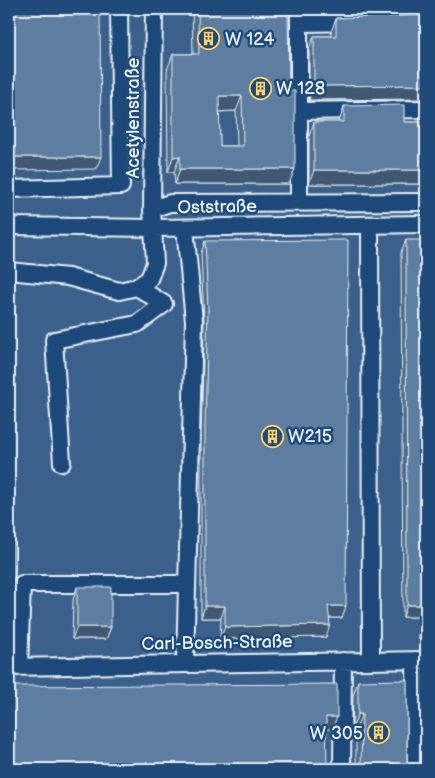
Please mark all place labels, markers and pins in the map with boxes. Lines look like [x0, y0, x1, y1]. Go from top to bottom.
building icon: W 124 [197, 27, 221, 51]
place label: W 124 [225, 29, 275, 50]
building icon: W 128 [248, 76, 272, 100]
place label: W 128 [276, 78, 325, 99]
building icon: W215 [260, 424, 284, 448]
place label: W215 [288, 426, 332, 447]
building icon: W 305 [367, 721, 391, 745]
place label: W 305 [310, 723, 363, 744]

